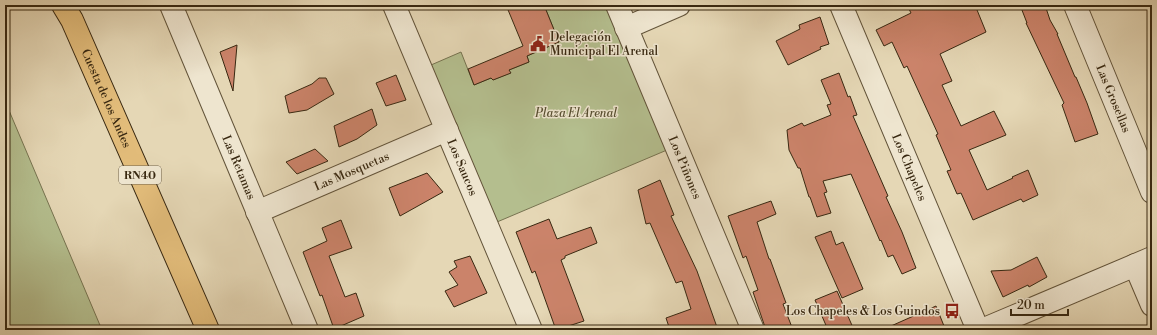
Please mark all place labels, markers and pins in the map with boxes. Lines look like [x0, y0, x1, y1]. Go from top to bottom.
place label: Delegación Municipal El Arenal [550, 30, 659, 59]
public building icon: Delegación Municipal El Arenal [529, 35, 547, 53]
bus stop icon: Los Chapeles & Los Guindos [943, 302, 961, 320]
place label: Los Chapeles & Los Guindos [786, 304, 940, 319]

